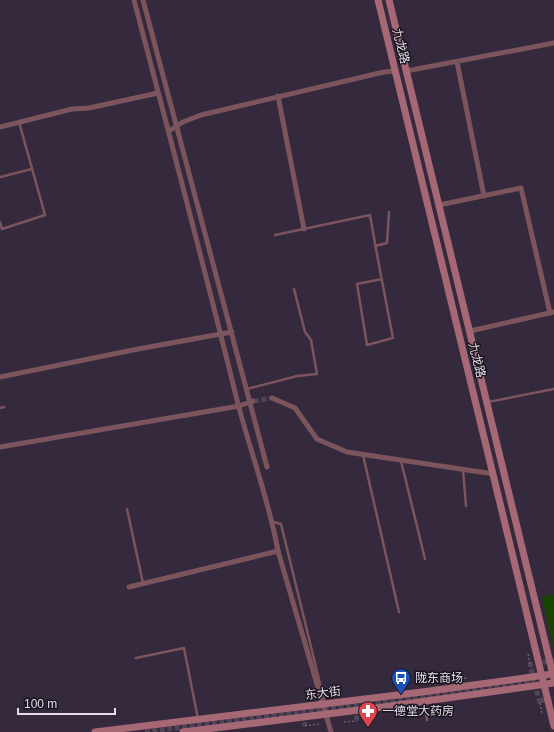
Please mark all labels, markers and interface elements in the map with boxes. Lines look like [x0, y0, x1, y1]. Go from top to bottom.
street label: 九龙路 [390, 27, 412, 65]
street label: 九龙路 [466, 341, 488, 379]
bus stop icon: 陇东商场 [390, 667, 412, 695]
place label: 陇东商场 [415, 671, 463, 685]
street label: 东大街 [304, 684, 342, 702]
scale bar [18, 690, 115, 716]
text: 100 m [24, 697, 57, 711]
pharmacy icon: 一德堂大药房 [357, 700, 379, 728]
place label: 一德堂大药房 [382, 704, 454, 718]

